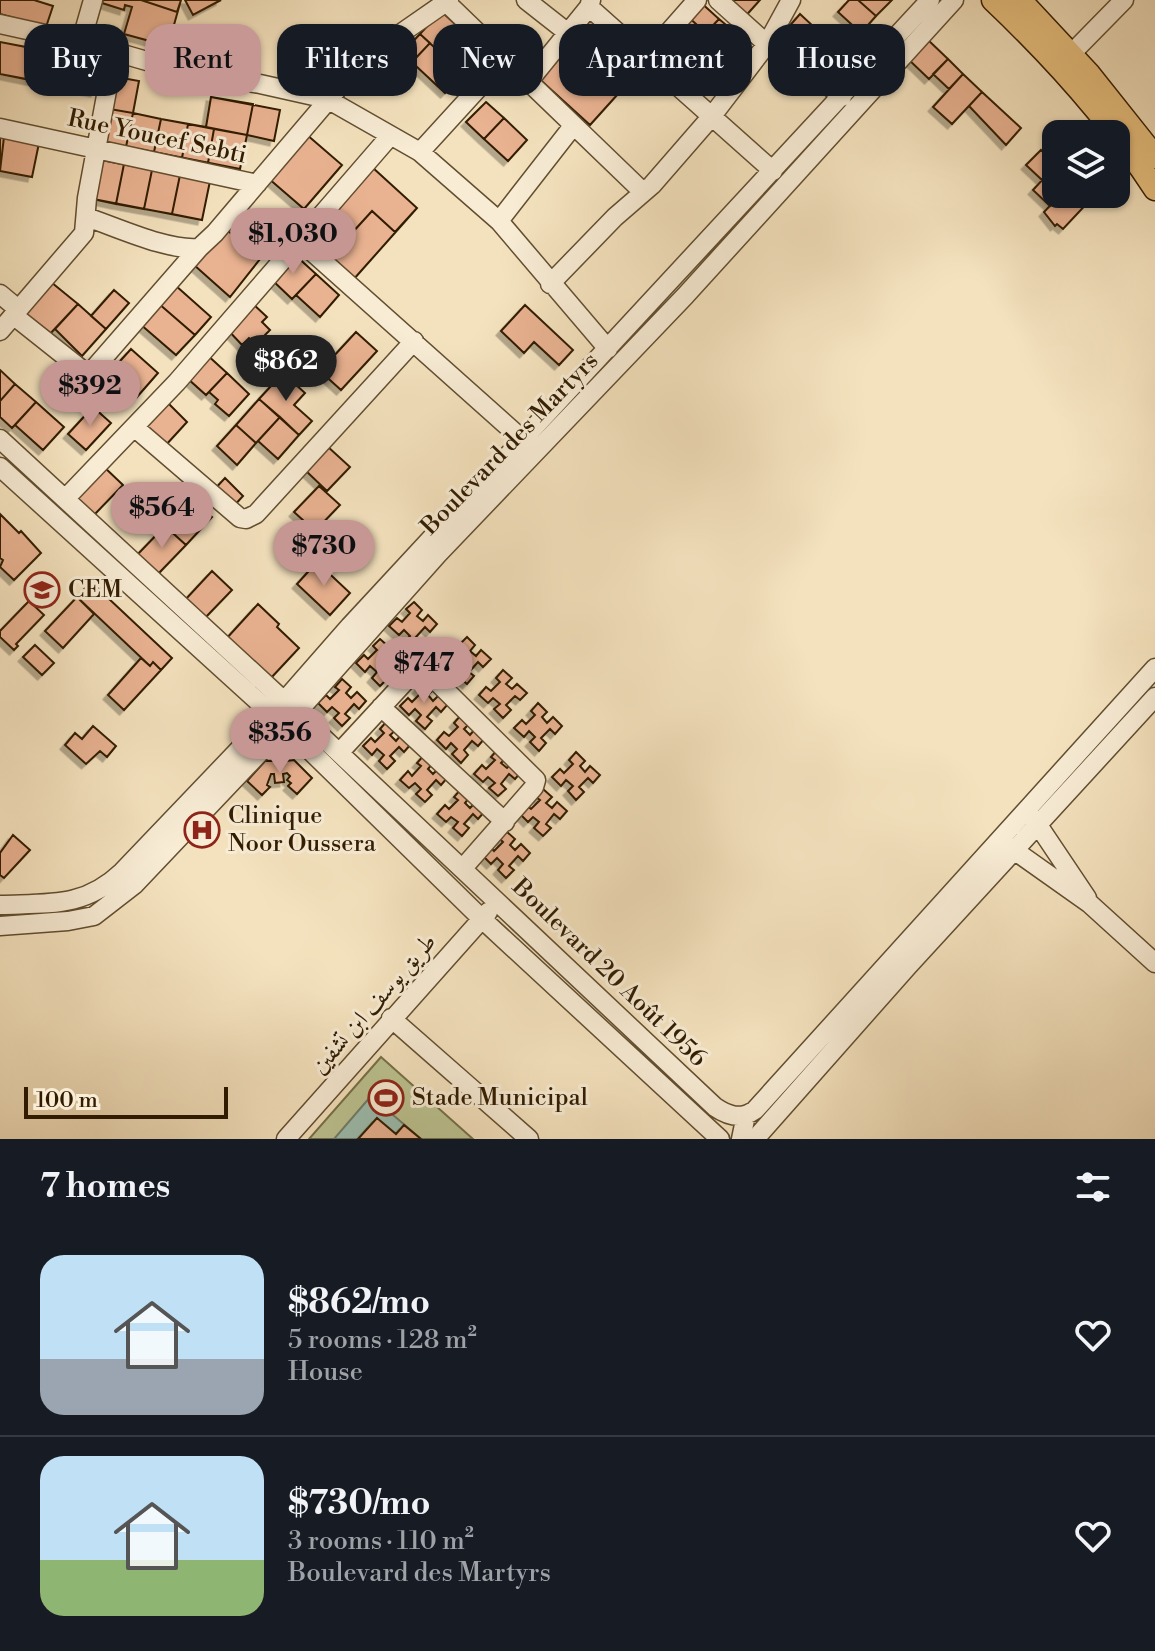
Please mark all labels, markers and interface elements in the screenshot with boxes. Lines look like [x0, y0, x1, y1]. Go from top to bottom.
chip: Buy [24, 24, 129, 96]
chip: Rent [145, 24, 261, 96]
chip: Filters [277, 24, 417, 96]
chip: New [433, 24, 543, 96]
chip: Apartment [559, 24, 752, 96]
chip: House [768, 24, 905, 96]
street label: Rue Youcef Sebti [65, 103, 249, 171]
map controls [1042, 120, 1130, 208]
button: layers [1042, 120, 1130, 208]
pin: $1,030 [228, 208, 358, 276]
text: $1,030 [248, 218, 338, 250]
pin: $862 [239, 335, 333, 403]
text: $862 [254, 345, 318, 377]
street label: Boulevard des Martyrs [414, 346, 605, 542]
pin: $392 [43, 360, 137, 428]
text: $392 [58, 370, 122, 402]
pin: $564 [115, 482, 209, 550]
text: $564 [129, 492, 195, 524]
pin: $730 [277, 520, 371, 588]
text: $730 [291, 530, 357, 562]
school or university icon: CEM [23, 571, 61, 609]
place label: CEM [68, 575, 122, 605]
pin: $747 [377, 637, 471, 705]
text: $747 [394, 647, 454, 679]
pin: $356 [233, 707, 327, 775]
text: $356 [248, 717, 312, 749]
place label: Clinique Noor Oussera [228, 801, 377, 859]
hospital icon: Clinique Noor Oussera [183, 811, 221, 849]
street label: Boulevard 20 Août 1956 [505, 872, 712, 1074]
street label: طريق يوسف ابن تشفين [305, 927, 443, 1081]
sports icon: Stade Municipal [367, 1079, 405, 1117]
scale bar [24, 1083, 228, 1119]
place label: Stade Municipal [412, 1083, 588, 1113]
text: 100 m [36, 1087, 98, 1114]
icon: filters [1071, 1165, 1115, 1209]
text: 7 homes [40, 1166, 170, 1208]
text: $862/mo [288, 1282, 430, 1324]
icon: home [104, 1287, 200, 1383]
icon: heart [1071, 1313, 1115, 1357]
text: 5 rooms · 128 m² [288, 1324, 477, 1356]
text: House [288, 1356, 363, 1388]
text: $730/mo [288, 1483, 430, 1525]
icon: home [104, 1488, 200, 1584]
icon: heart [1071, 1514, 1115, 1558]
text: 3 rooms · 110 m² [288, 1525, 474, 1557]
text: Boulevard des Martyrs [288, 1557, 551, 1589]

